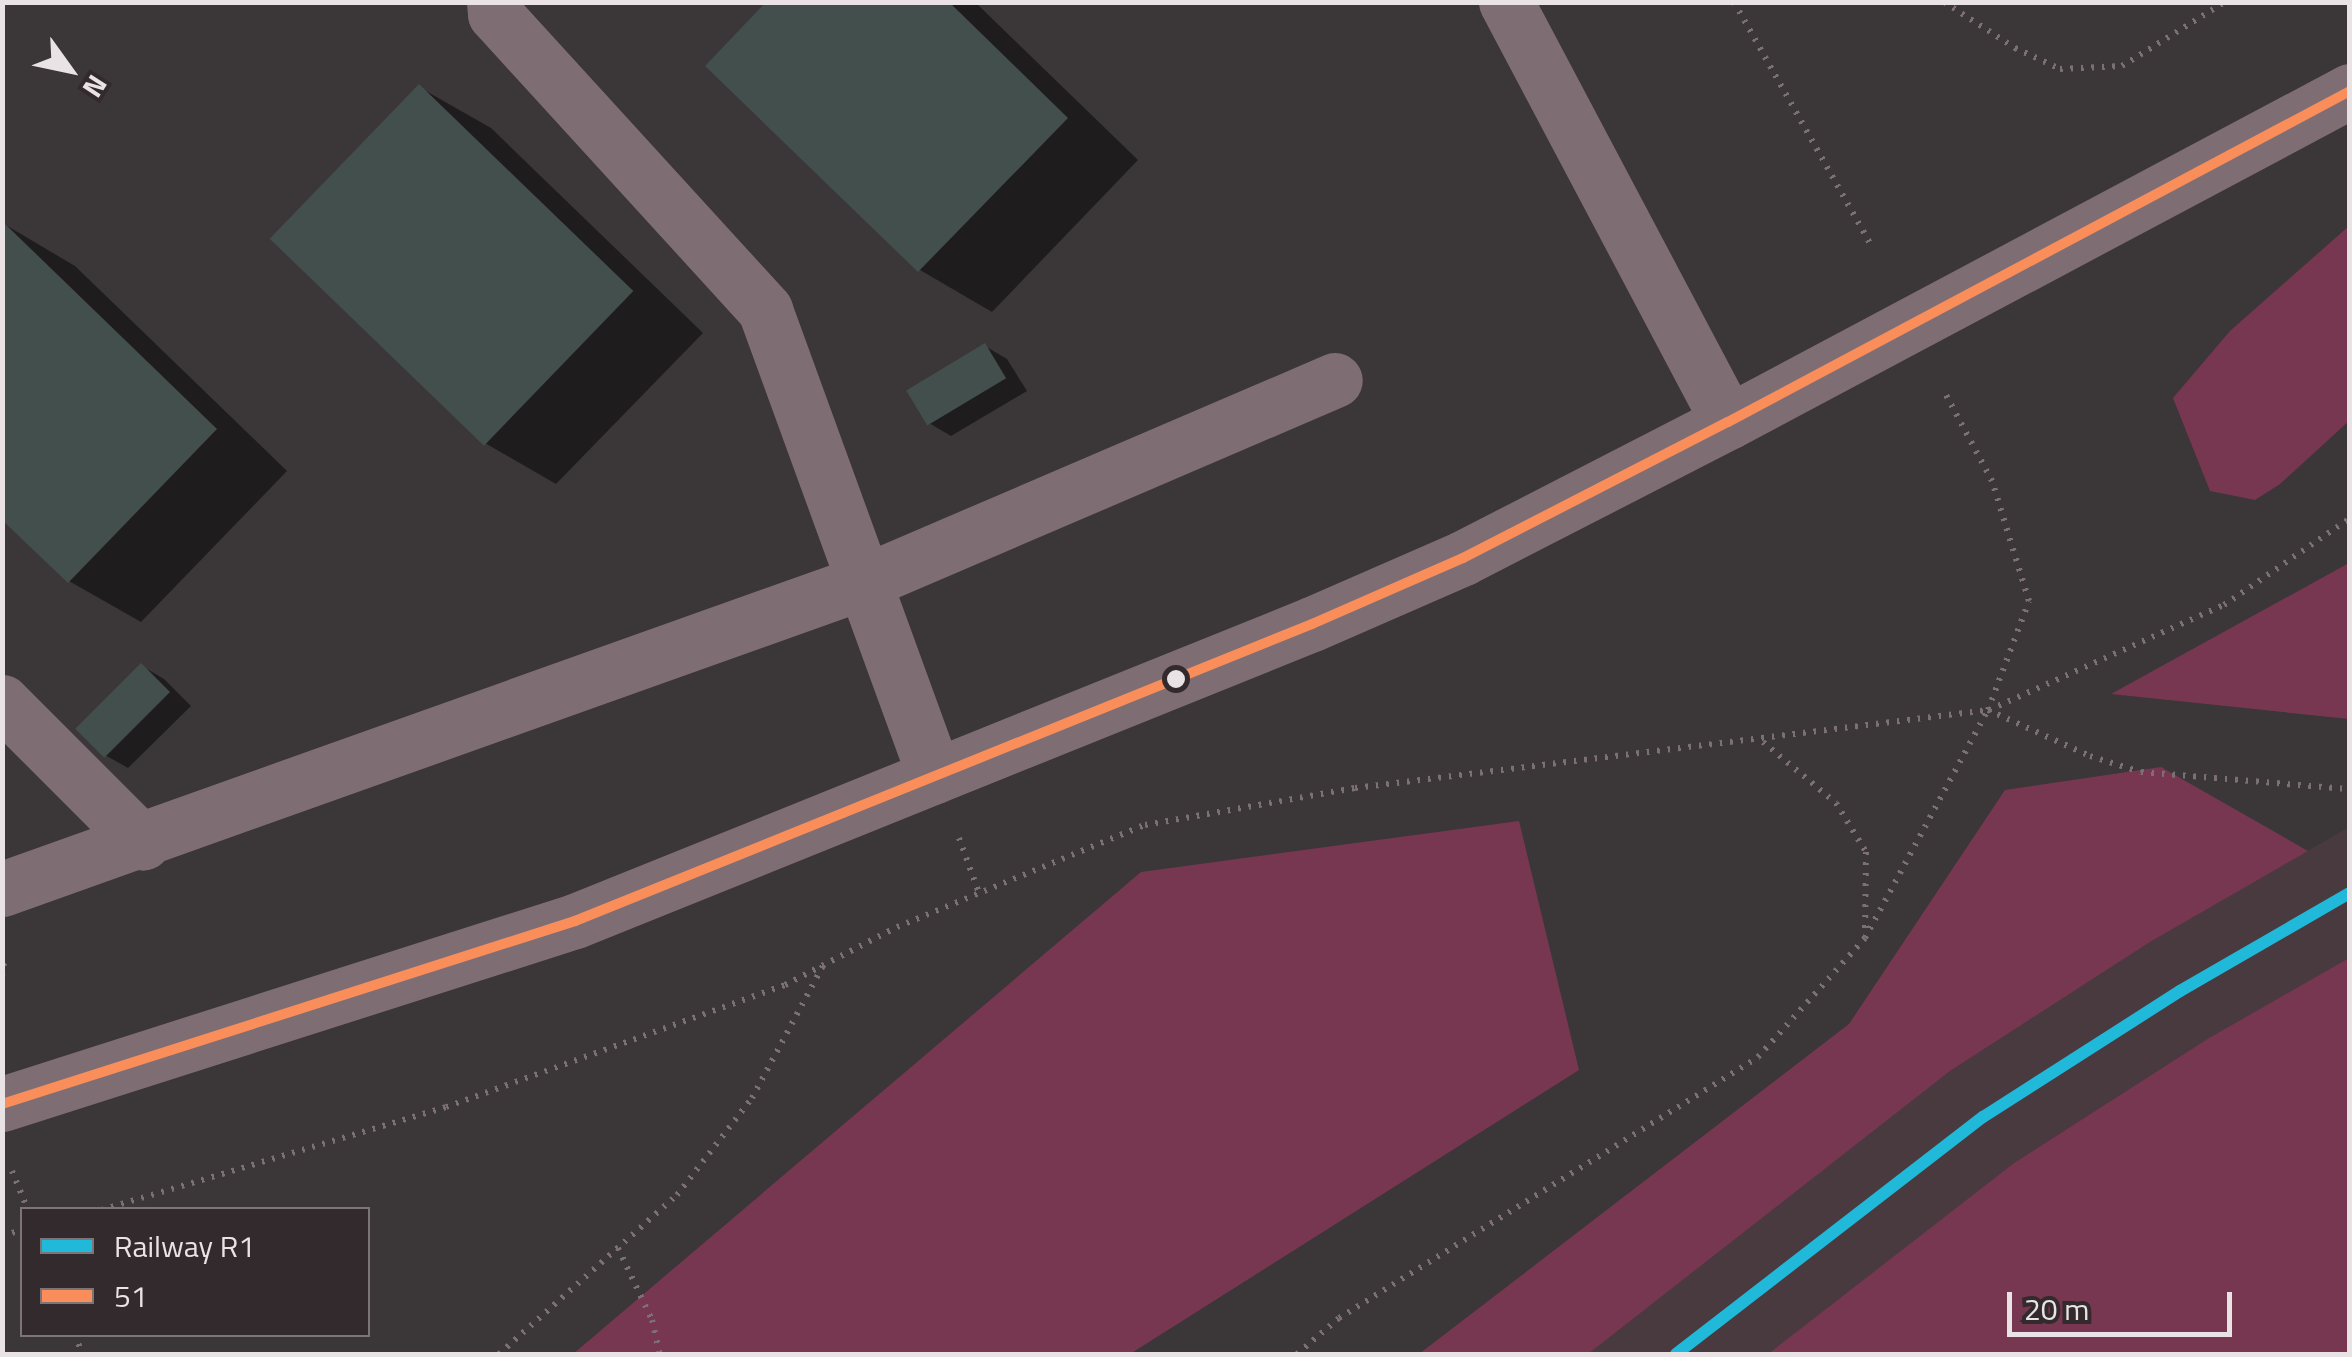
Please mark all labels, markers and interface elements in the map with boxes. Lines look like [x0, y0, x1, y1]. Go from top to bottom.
north arrow [20, 20, 120, 120]
text: N [72, 67, 119, 106]
unlabelled marker [1166, 669, 1186, 689]
legend [20, 1207, 370, 1337]
text: Railway R1 [114, 1223, 255, 1269]
scale bar [2012, 1272, 2237, 1334]
text: 51 [114, 1273, 148, 1319]
text: 20 m [2024, 1286, 2089, 1332]

